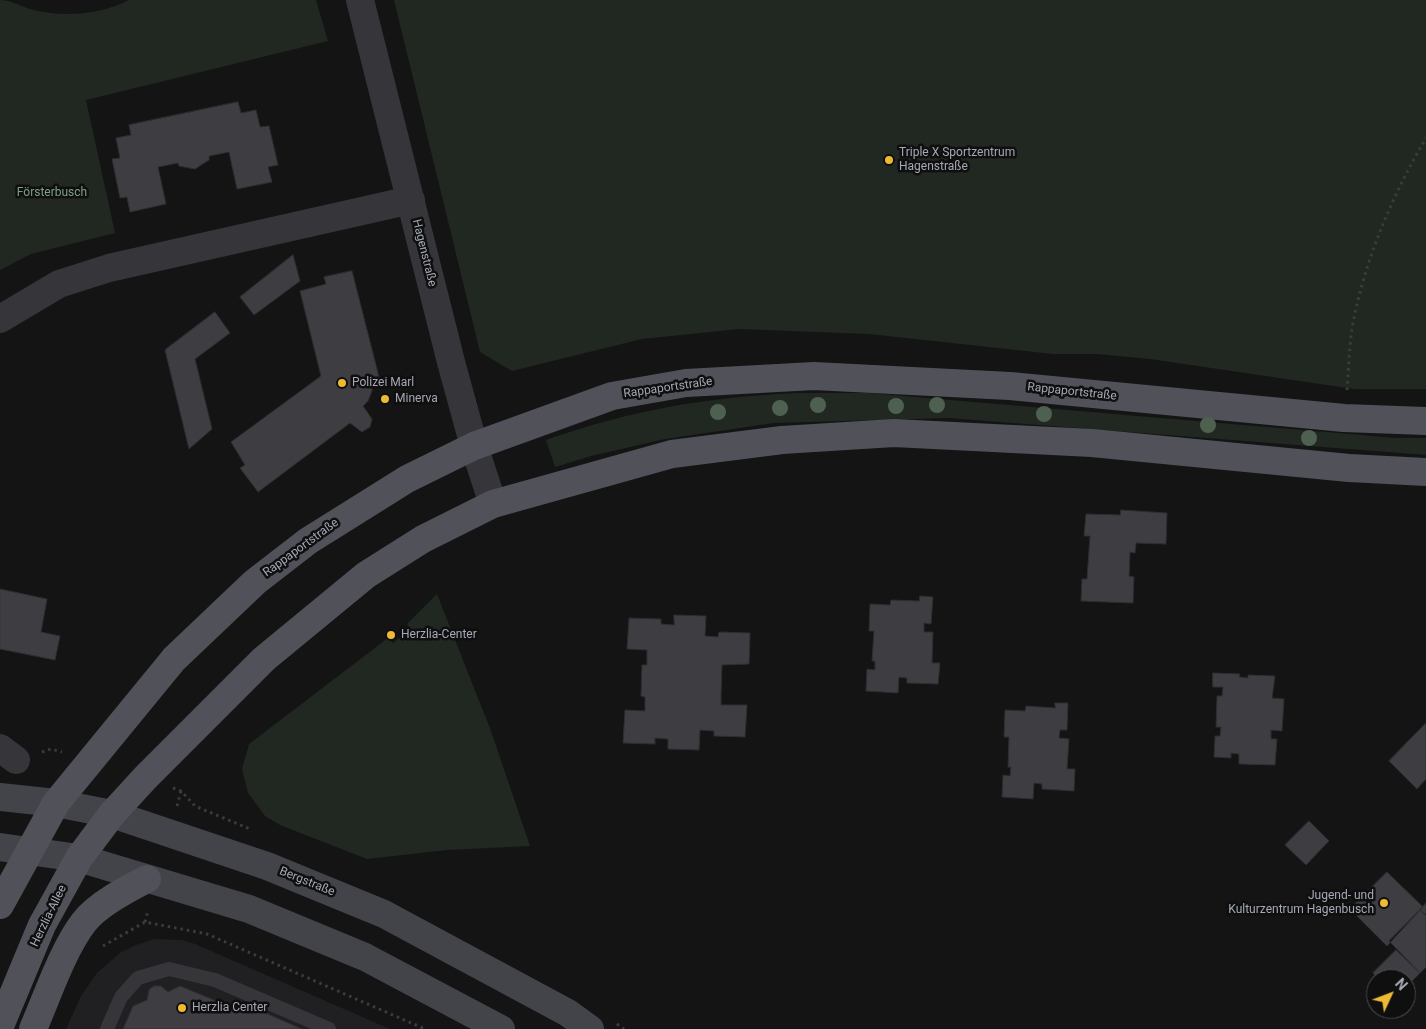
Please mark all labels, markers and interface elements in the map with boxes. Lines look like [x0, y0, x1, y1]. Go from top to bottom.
place label: Triple X Sportzentrum Hagenstraße [899, 146, 1015, 174]
marker: Triple X Sportzentrum Hagenstraße [883, 154, 895, 166]
park label: Försterbusch [17, 186, 87, 200]
street label: Hagenstraße [409, 218, 439, 288]
street label: Rappaportstraße [623, 375, 713, 401]
place label: Polizei Marl [352, 376, 414, 390]
marker: Polizei Marl [336, 377, 348, 389]
street label: Rappaportstraße [1027, 380, 1117, 404]
place label: Minerva [395, 392, 438, 406]
marker: Minerva [379, 393, 391, 405]
street label: Rappaportstraße [260, 516, 342, 580]
place label: Herzlia-Center [401, 628, 477, 642]
marker: Herzlia-Center [385, 629, 397, 641]
street label: Bergstraße [277, 864, 337, 900]
street label: Herzlia-Allee [28, 883, 70, 949]
place label: Jugend- und Kulturzentrum Hagenbusch [1228, 889, 1374, 917]
marker: Jugend- und Kulturzentrum Hagenbusch [1378, 897, 1390, 909]
north arrow [1366, 969, 1416, 1019]
text: N [1392, 975, 1410, 994]
place label: Herzlia Center [192, 1001, 267, 1015]
marker: Herzlia Center [176, 1002, 188, 1014]

